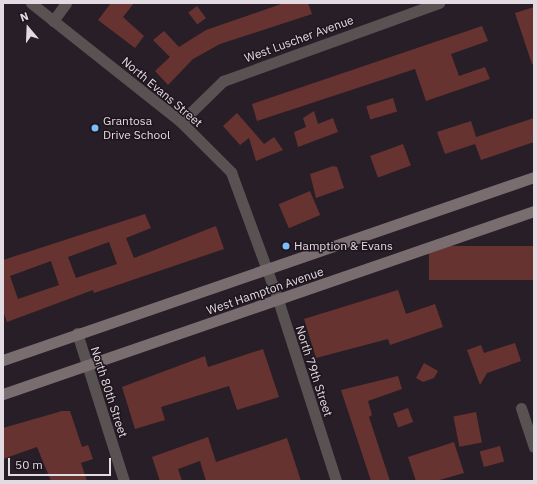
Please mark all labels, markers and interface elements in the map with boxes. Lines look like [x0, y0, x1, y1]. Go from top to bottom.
north arrow [8, 8, 48, 48]
text: N [18, 9, 30, 25]
street label: West Luscher Avenue [242, 13, 356, 65]
street label: North Evans Street [119, 54, 205, 130]
place label: Grantosa Drive School [103, 114, 170, 142]
marker: Grantosa Drive School [90, 123, 100, 133]
place label: Hamption & Evans [294, 239, 393, 253]
marker: Hamption & Evans [281, 241, 291, 251]
street label: West Hampton Avenue [205, 264, 325, 318]
street label: North 79th Street [293, 324, 335, 418]
street label: North 80th Street [88, 345, 130, 439]
scale bar [10, 450, 113, 476]
text: 50 m [15, 457, 43, 472]

